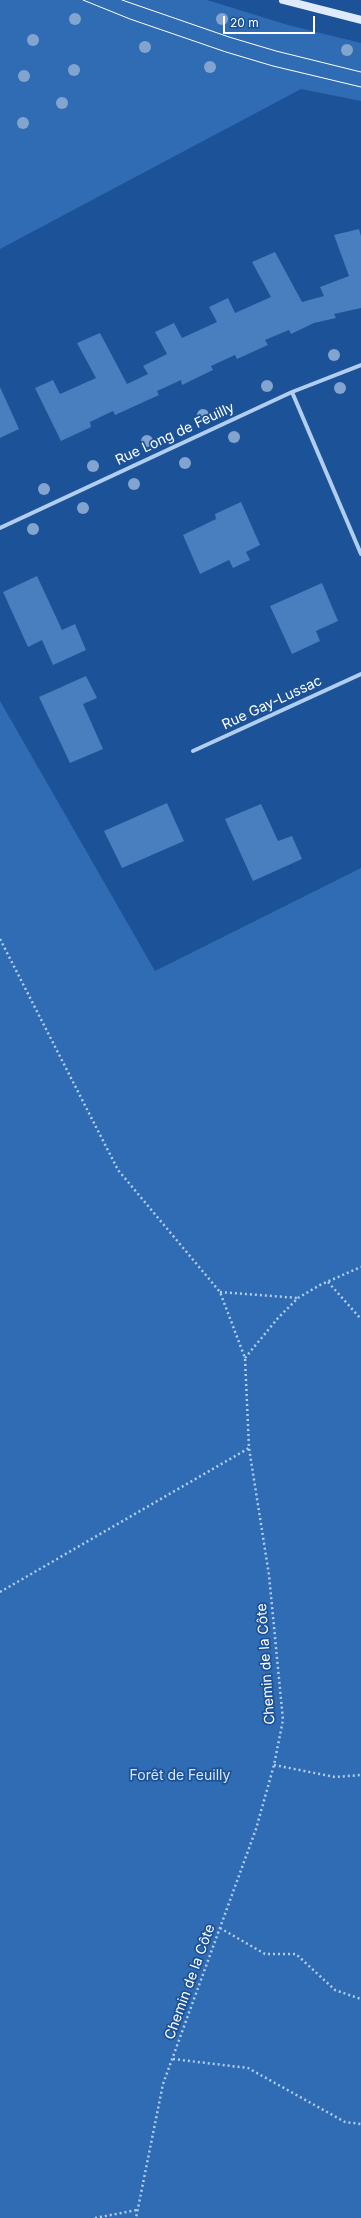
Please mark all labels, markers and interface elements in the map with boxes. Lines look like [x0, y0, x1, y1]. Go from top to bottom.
scale bar [225, 8, 317, 34]
text: 20 m [230, 15, 259, 30]
street label: Rue Long de Feuilly [113, 399, 237, 469]
street label: Rue Gay-Lussac [219, 673, 325, 733]
street label: Chemin de la Côte [253, 1603, 279, 1725]
park label: Forêt de Feuilly [130, 1768, 230, 1784]
street label: Chemin de la Côte [161, 1922, 219, 2042]

